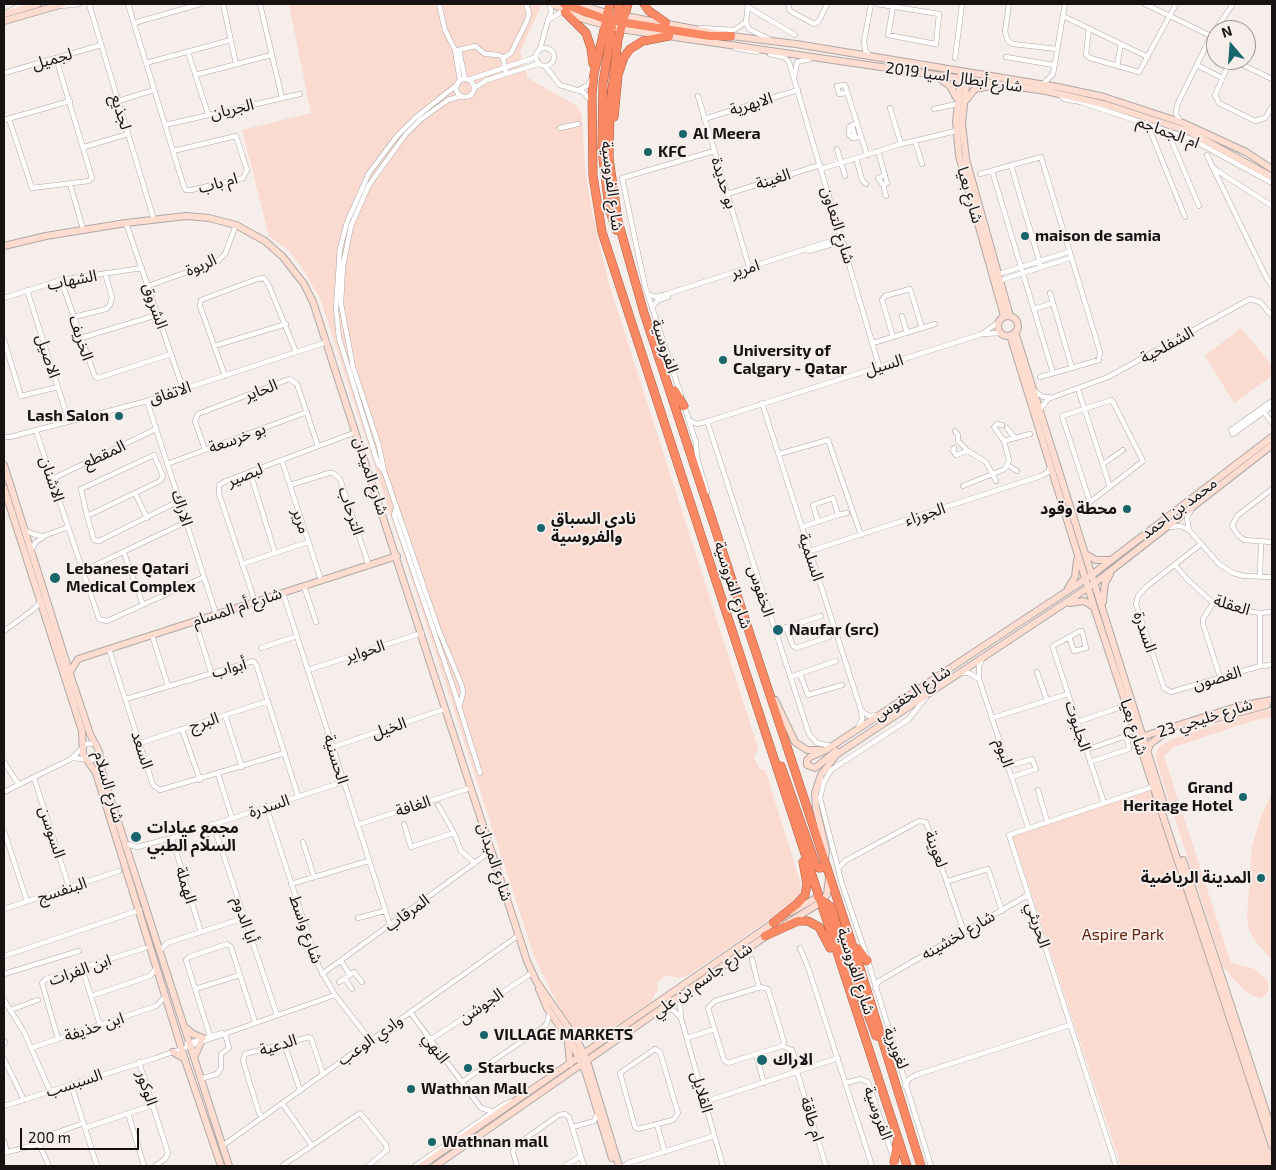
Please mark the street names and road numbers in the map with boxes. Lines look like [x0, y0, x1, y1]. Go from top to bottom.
street label: لجميل [30, 44, 74, 74]
street label: شارع أبطال اسيا 2019 [884, 58, 1024, 96]
street label: الابهرية [727, 88, 775, 120]
street label: لجذيع [107, 92, 135, 132]
street label: الجريان [208, 95, 256, 123]
street label: ام الجماجم [1134, 111, 1202, 153]
street label: شارع الفروسية [597, 140, 627, 232]
street label: بو حديدة [707, 155, 741, 211]
street label: الغينة [753, 164, 793, 194]
street label: شارع بعيا [953, 164, 987, 226]
street label: ام باب [196, 169, 240, 197]
street label: شارع التعاون [817, 184, 859, 266]
street label: الربوة [182, 250, 220, 280]
street label: امرير [728, 255, 762, 283]
street label: الشهاب [46, 266, 98, 294]
street label: الشروق [138, 280, 172, 332]
street label: الخريف [65, 313, 97, 363]
street label: الفروسية [647, 317, 683, 375]
street label: الشفلحية [1137, 322, 1197, 368]
street label: الاصيل [32, 332, 64, 380]
street label: السيل [862, 350, 906, 380]
street label: الحاير [242, 375, 280, 405]
street label: الاتفاق [147, 377, 193, 409]
street label: بو خرسعة [206, 419, 268, 457]
street label: شارع الميدان [349, 434, 393, 518]
street label: المقطع [80, 436, 128, 472]
street label: الاشنان [36, 454, 68, 504]
street label: لبصير [224, 459, 266, 491]
street label: محمد بن احمد [1137, 473, 1221, 543]
street label: الترحاب [334, 484, 368, 538]
street label: الاراك [167, 488, 197, 528]
street label: الجوزاء [902, 498, 948, 530]
street label: مرير [288, 506, 314, 536]
street label: السلمية [794, 531, 828, 583]
street label: شارع الفروسية [710, 539, 756, 631]
street label: الخفوس [744, 563, 778, 619]
street label: شارع أم المسام [190, 583, 284, 631]
street label: العقلة [1212, 590, 1252, 620]
street label: السدرة [1129, 609, 1161, 655]
street label: الحواير [343, 636, 387, 666]
street label: أبواب [209, 654, 249, 682]
street label: شارع الخفوس [870, 661, 954, 725]
street label: الغصون [1190, 662, 1244, 694]
street label: شارع خليجي 23 [1155, 694, 1255, 742]
street label: شارع بعيا [1116, 696, 1152, 758]
street label: الجلبوت [1061, 698, 1095, 754]
street label: البرج [187, 708, 221, 736]
street label: الخيل [369, 713, 409, 743]
street label: السعد [127, 729, 157, 771]
street label: الحسنية [319, 732, 353, 786]
street label: البوم [990, 736, 1018, 770]
street label: شارع السلام [90, 749, 128, 825]
street label: السدرة [246, 790, 292, 822]
street label: الغافة [393, 791, 433, 821]
street label: السوسن [35, 804, 69, 860]
street label: شارع الميدان [473, 820, 517, 904]
street label: لعوينة [920, 828, 952, 870]
street label: الهملة [171, 864, 201, 906]
street label: البنفسج [35, 873, 89, 907]
street label: المرقاب [381, 890, 433, 936]
street label: شارع واسط [285, 892, 327, 966]
street label: أبا الدوم [229, 894, 261, 946]
street label: الحريثي [1022, 900, 1054, 950]
street label: شارع لخشينه [918, 906, 998, 964]
street label: شارع الفروسية [833, 925, 879, 1017]
street label: شارع جاسم بن علي [648, 938, 756, 1022]
street label: ابن الفرات [46, 950, 114, 990]
street label: الجوشن [455, 984, 507, 1028]
street label: ابن حذيفة [62, 1008, 126, 1046]
street label: وادي الوعب [334, 1011, 406, 1069]
street label: لغويرية [879, 1024, 913, 1072]
street label: النهي [418, 1029, 454, 1067]
street label: الدعية [257, 1030, 299, 1060]
street label: السبسب [43, 1065, 105, 1101]
street label: الوكور [132, 1068, 162, 1108]
street label: القلايل [687, 1069, 717, 1115]
street label: الفروسية [859, 1084, 897, 1142]
street label: ام طاقة [796, 1094, 828, 1144]

